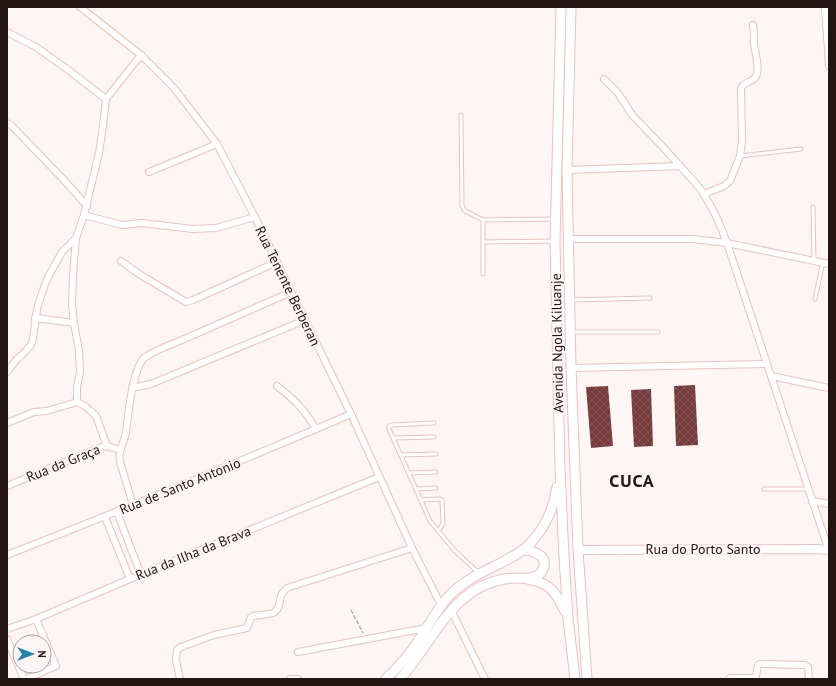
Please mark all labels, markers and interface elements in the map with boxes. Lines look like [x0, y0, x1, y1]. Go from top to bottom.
street label: Rua Tenente Berberan [251, 223, 325, 349]
street label: Avenida Ngola Kiluanje [547, 273, 567, 413]
street label: Rua da Graça [23, 440, 103, 486]
street label: Rua de Santo Antonio [117, 453, 243, 519]
district label: CUCA [609, 469, 655, 492]
street label: Rua da Ilha da Brava [133, 522, 253, 584]
street label: Rua do Porto Santo [645, 540, 761, 558]
north arrow [12, 634, 52, 674]
text: N [35, 650, 49, 658]

